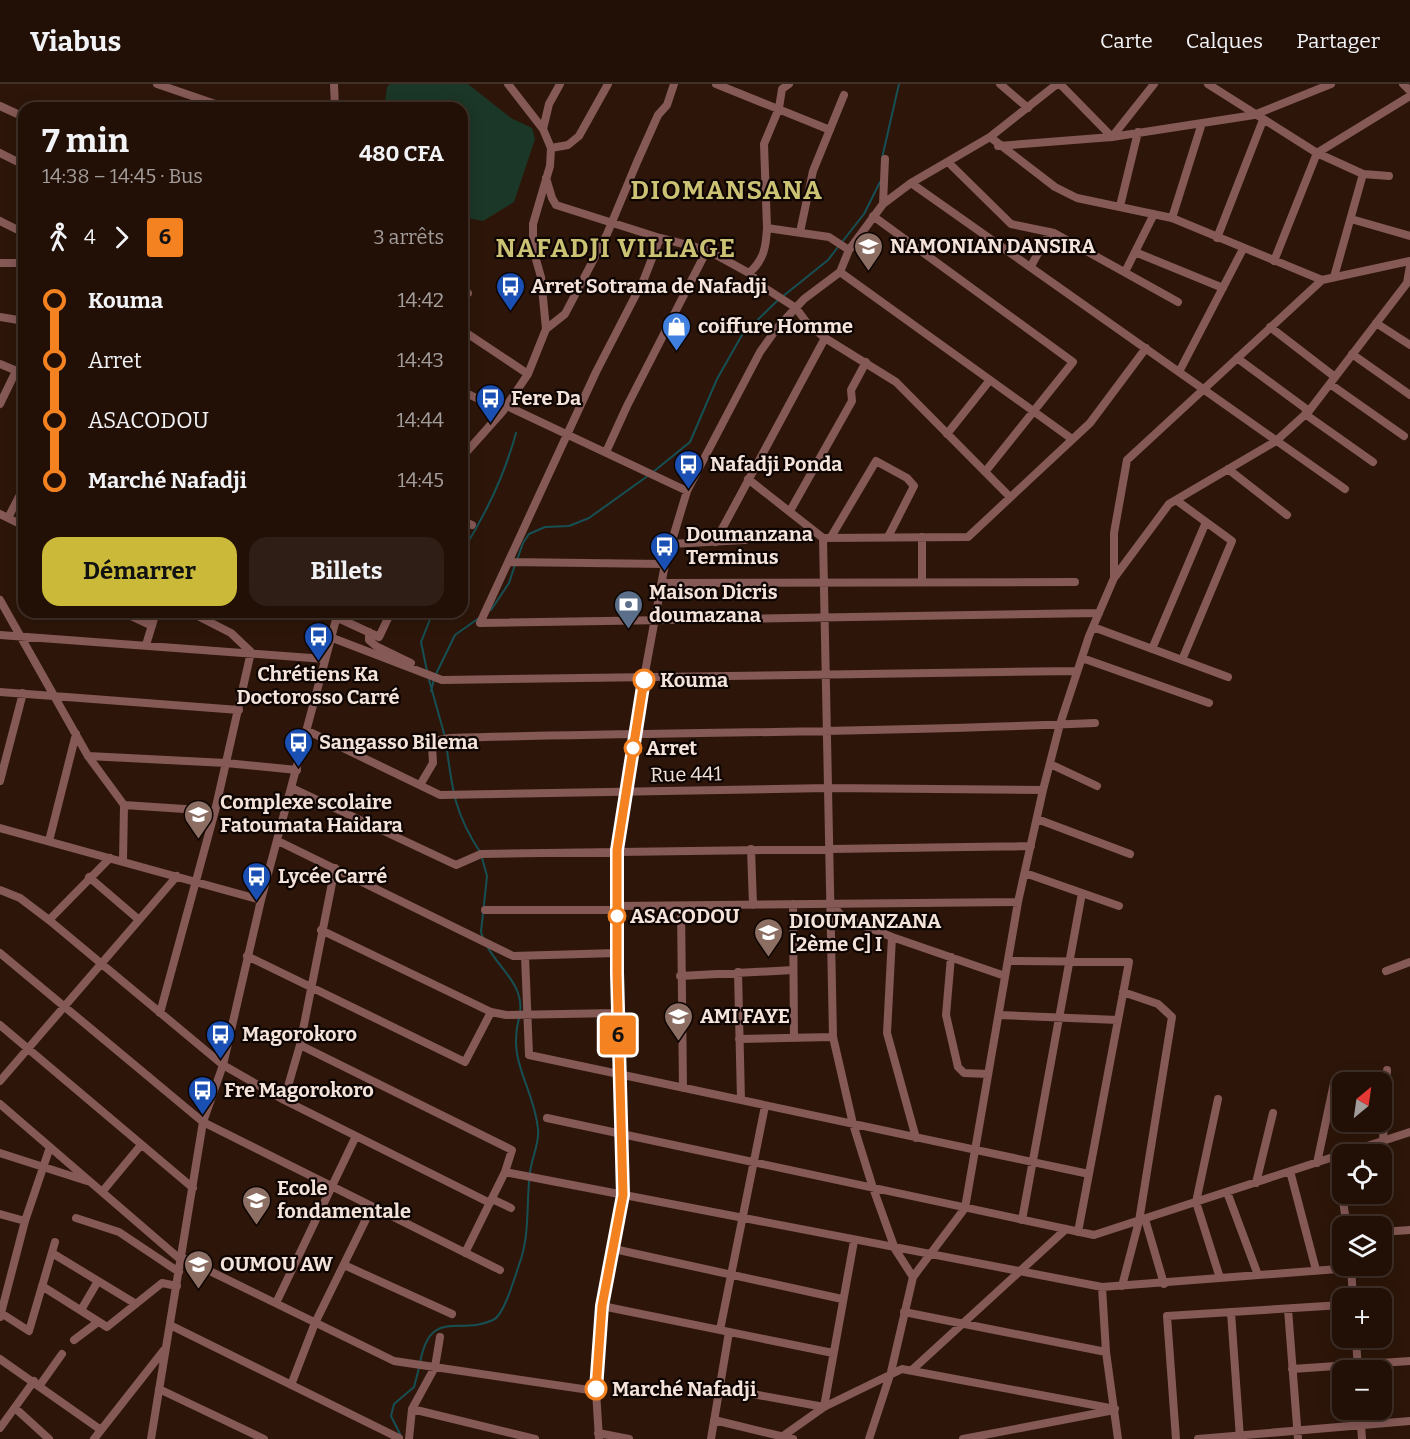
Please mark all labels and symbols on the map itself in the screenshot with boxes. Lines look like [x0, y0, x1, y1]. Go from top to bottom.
district label: DIOMANSANA [631, 175, 823, 206]
school or university icon: NAMONIAN DANSIRA [853, 230, 885, 272]
district label: NAFADJI VILLAGE [495, 233, 737, 264]
place label: NAMONIAN DANSIRA [890, 234, 1096, 258]
bus stop icon: Arret Sotrama de Nafadji [494, 270, 526, 312]
place label: Arret Sotrama de Nafadji [531, 274, 768, 298]
shop icon: coiffure Homme [661, 310, 693, 352]
place label: coiffure Homme [698, 314, 853, 338]
bus stop icon: Fere Da [474, 382, 506, 424]
place label: Fere Da [511, 386, 581, 410]
bus stop icon: Nafadji Ponda [673, 448, 705, 490]
place label: Nafadji Ponda [710, 452, 843, 476]
place label: Doumanzana Terminus [686, 522, 813, 569]
bus stop icon: Doumanzana Terminus [649, 530, 681, 572]
place label: Maison Dicris doumazana [649, 580, 778, 627]
bank icon: Maison Dicris doumazana [612, 588, 644, 630]
bus stop icon: Chrétiens Ka Doctorosso Carré [302, 620, 334, 662]
place label: Chrétiens Ka Doctorosso Carré [236, 662, 400, 709]
place label: Kouma [660, 668, 728, 692]
marker: Kouma [633, 669, 655, 691]
bus stop icon: Sangasso Bilema [282, 726, 314, 768]
place label: Sangasso Bilema [319, 730, 479, 754]
place label: Arret [646, 736, 697, 760]
marker: Arret [624, 739, 642, 757]
street label: Rue 441 [650, 761, 722, 787]
place label: Complexe scolaire Fatoumata Haidara [220, 790, 403, 837]
school or university icon: Complexe scolaire Fatoumata Haidara [183, 798, 215, 840]
bus stop icon: Lycée Carré [241, 860, 273, 902]
place label: Lycée Carré [278, 864, 387, 888]
place label: ASACODOU [630, 904, 740, 928]
marker: ASACODOU [608, 907, 626, 925]
place label: DIOUMANZANA [2ème C] I [789, 909, 942, 956]
school or university icon: DIOUMANZANA [2ème C] I [752, 916, 784, 958]
school or university icon: AMI FAYE [663, 1000, 695, 1042]
place label: AMI FAYE [700, 1004, 790, 1028]
line badge: 6 [598, 1016, 638, 1054]
bus stop icon: Magorokoro [205, 1018, 237, 1060]
place label: Magorokoro [242, 1022, 357, 1046]
north arrow [1332, 1072, 1392, 1132]
bus stop icon: Fre Magorokoro [187, 1074, 219, 1116]
place label: Fre Magorokoro [224, 1078, 374, 1102]
place label: Ecole fondamentale [277, 1176, 411, 1223]
school or university icon: Ecole fondamentale [240, 1184, 272, 1226]
school or university icon: OUMOU AW [183, 1248, 215, 1290]
place label: OUMOU AW [220, 1252, 333, 1276]
place label: Marché Nafadji [612, 1377, 757, 1401]
marker: Marché Nafadji [585, 1378, 607, 1400]

